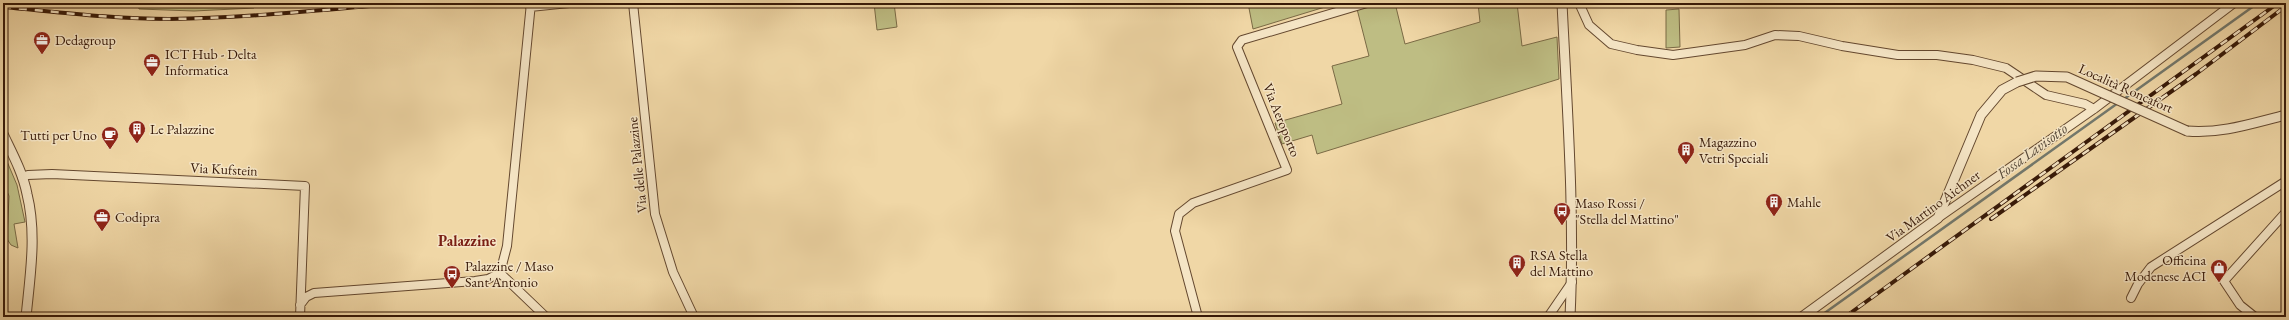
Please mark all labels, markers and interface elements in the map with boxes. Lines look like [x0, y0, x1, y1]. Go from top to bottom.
office icon: Dedagroup [32, 30, 52, 55]
place label: Dedagroup [55, 31, 116, 49]
place label: ICT Hub - Delta Informatica [165, 45, 257, 79]
office icon: ICT Hub - Delta Informatica [142, 52, 162, 77]
street label: Località Roncafort [2076, 59, 2176, 117]
street label: Via Aeroporto [1259, 81, 1305, 160]
street label: Via delle Palazzine [623, 115, 651, 214]
water label: Fossa Lavisotto [1992, 118, 2071, 183]
building icon: Le Palazzine [127, 119, 147, 144]
place label: Le Palazzine [150, 120, 215, 138]
cafe icon: Tutti per Uno [100, 125, 120, 150]
place label: Tutti per Uno [20, 126, 97, 144]
place label: Magazzino Vetri Speciali [1699, 133, 1769, 167]
building icon: Magazzino Vetri Speciali [1676, 140, 1696, 165]
street label: Via Kufstein [190, 158, 259, 180]
street label: Via Martino Aichner [1882, 166, 1984, 246]
building icon: Mahle [1764, 192, 1784, 217]
place label: Mahle [1787, 193, 1821, 211]
place label: Maso Rossi / "Stella del Mattino" [1575, 194, 1679, 228]
bus stop icon: Maso Rossi / "Stella del Mattino" [1552, 201, 1572, 226]
office icon: Codipra [92, 207, 112, 232]
place label: Codipra [115, 208, 160, 226]
district label: Palazzine [438, 231, 496, 250]
place label: RSA Stella del Mattino [1530, 246, 1593, 280]
place label: Officina Modenese ACI [2125, 251, 2206, 285]
building icon: RSA Stella del Mattino [1507, 253, 1527, 278]
place label: Palazzine / Maso Sant'Antonio [465, 257, 554, 291]
shop icon: Officina Modenese ACI [2209, 258, 2229, 283]
bus stop icon: Palazzine / Maso Sant'Antonio [442, 264, 462, 289]

